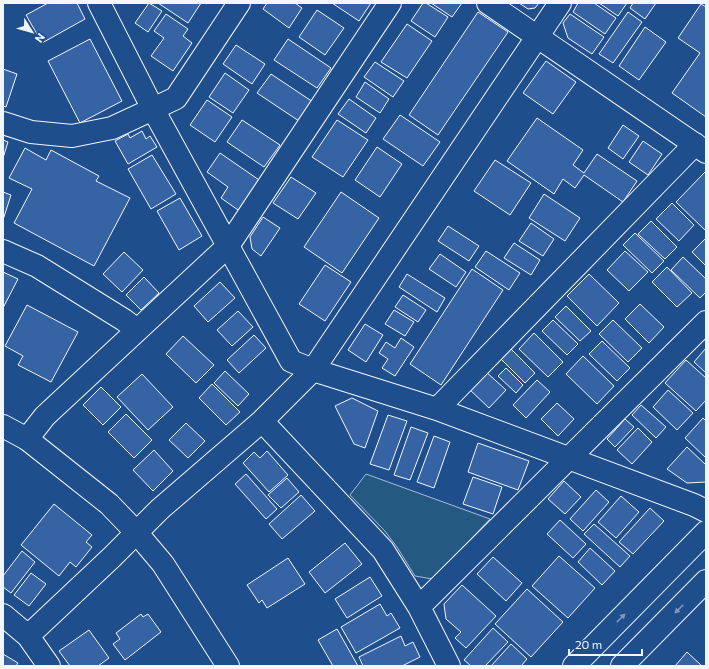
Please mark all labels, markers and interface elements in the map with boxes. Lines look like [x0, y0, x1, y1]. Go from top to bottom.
north arrow [12, 12, 52, 52]
text: N [33, 31, 48, 46]
one-way arrow [674, 604, 684, 614]
one-way arrow [616, 613, 626, 623]
scale bar [569, 631, 642, 657]
text: 20 m [575, 637, 602, 651]

